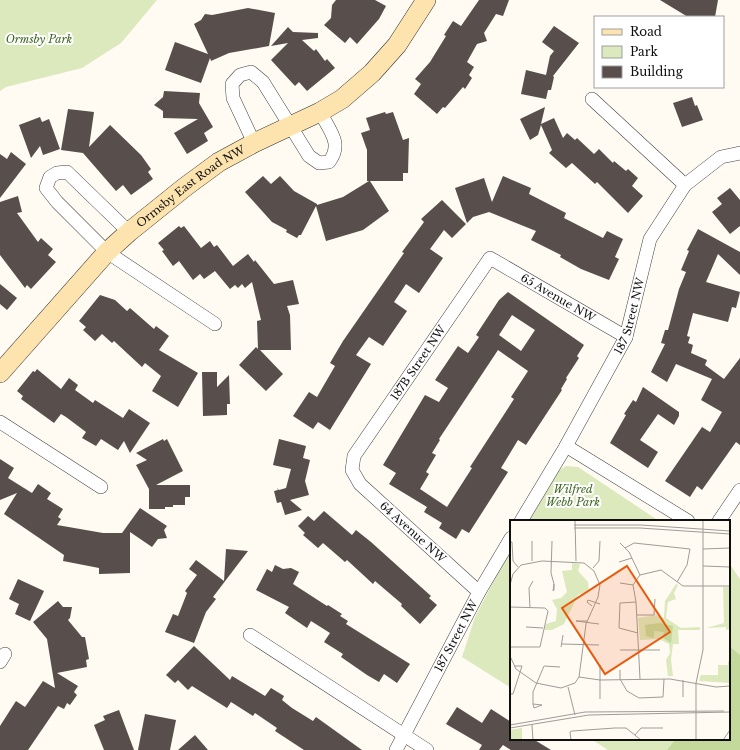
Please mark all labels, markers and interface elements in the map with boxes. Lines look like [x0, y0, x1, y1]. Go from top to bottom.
legend [594, 16, 724, 88]
text: Road [630, 24, 662, 39]
park label: Ormsby Park [6, 32, 73, 46]
text: Park [630, 44, 658, 59]
text: Building [630, 64, 684, 79]
street label: Ormsby East Road NW [133, 142, 248, 230]
street label: 65 Avenue NW [518, 270, 599, 325]
street label: 187 Street NW [611, 275, 648, 357]
street label: 187B Street NW [387, 322, 449, 403]
park label: Wilfred Webb Park [546, 482, 600, 509]
street label: 64 Avenue NW [377, 499, 450, 566]
inset map [510, 520, 730, 740]
street label: 187 Street NW [431, 596, 481, 674]

